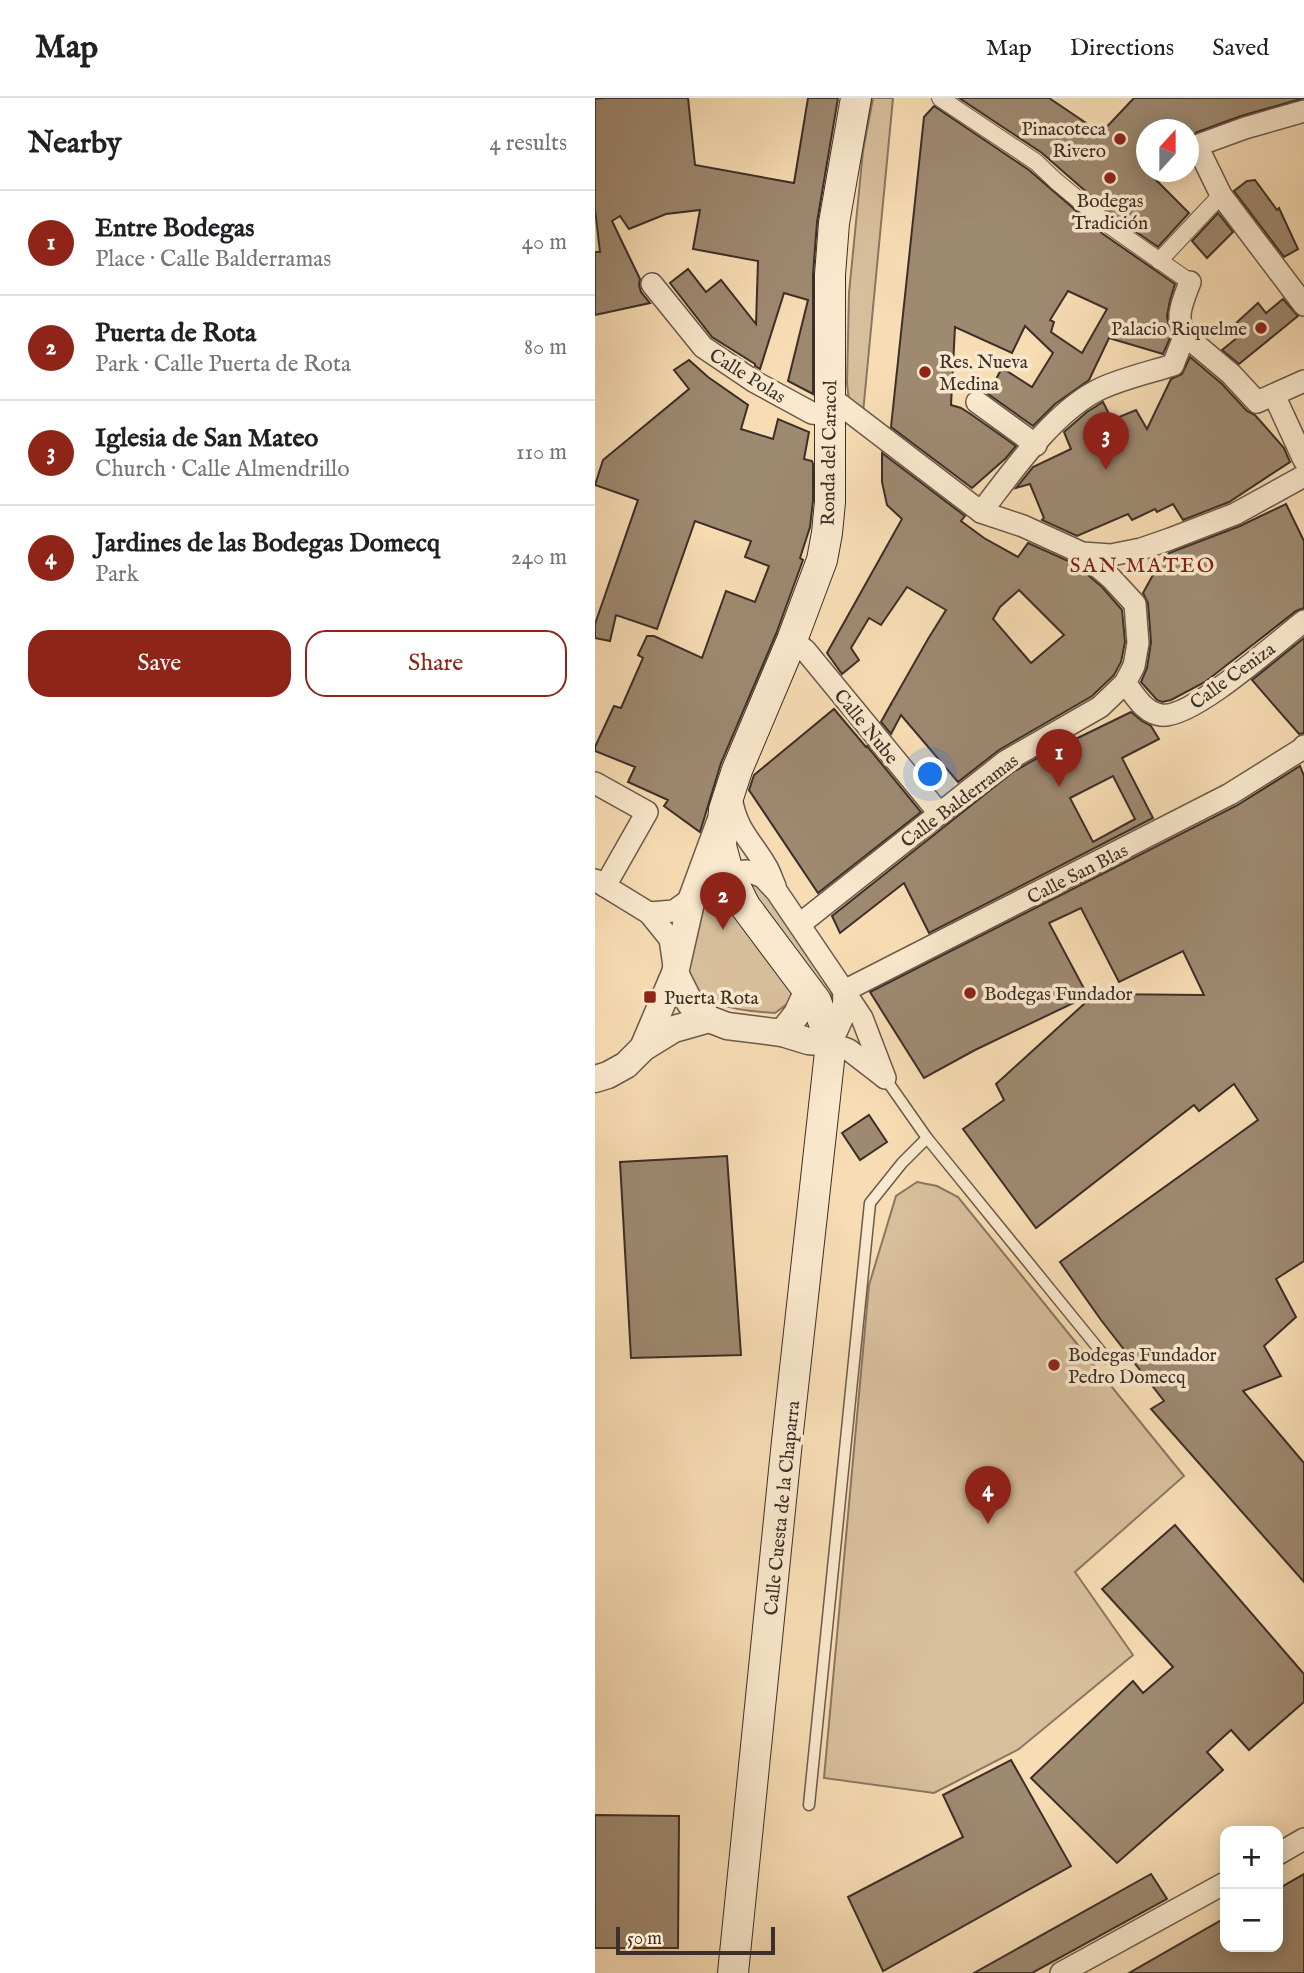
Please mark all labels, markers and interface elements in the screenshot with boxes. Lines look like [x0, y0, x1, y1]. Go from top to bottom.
text: Map [35, 27, 98, 69]
text: Map [986, 33, 1032, 64]
text: Directions [1070, 33, 1174, 64]
text: Saved [1212, 33, 1269, 64]
place label: Pinacoteca Rivero [1022, 118, 1107, 164]
north arrow [1136, 119, 1199, 182]
text: Nearby [28, 125, 121, 163]
text: 4 results [489, 129, 567, 158]
marker: Pinacoteca Rivero [1112, 131, 1128, 147]
marker: Bodegas Tradición [1102, 170, 1118, 186]
place label: Bodegas Tradición [1072, 190, 1148, 236]
text: Entre Bodegas [95, 212, 254, 245]
text: 1 [47, 228, 55, 257]
text: 40 m [522, 228, 567, 257]
text: Place · Calle Balderramas [95, 245, 331, 274]
text: Puerta de Rota [95, 317, 256, 350]
place label: Palacio Riquelme [1111, 318, 1247, 342]
marker: Palacio Riquelme [1253, 320, 1269, 336]
text: 2 [46, 333, 56, 362]
text: 80 m [524, 333, 567, 362]
street label: Calle Polas [704, 344, 790, 410]
text: Park · Calle Puerta de Rota [95, 350, 351, 379]
place label: Res. Nueva Medina [939, 351, 1029, 397]
marker: Res. Nueva Medina [917, 364, 933, 380]
street label: Ronda del Caracol [817, 379, 843, 526]
pin: 3 [1083, 412, 1129, 470]
text: Iglesia de San Mateo [95, 422, 318, 455]
text: 3 [47, 438, 55, 467]
text: 110 m [516, 438, 567, 467]
text: Church · Calle Almendrillo [95, 455, 350, 484]
text: Jardines de las Bodegas Domecq [95, 527, 440, 560]
text: 4 [45, 543, 57, 572]
text: 240 m [511, 543, 567, 572]
district label: SAN MATEO [1070, 553, 1216, 580]
text: Park [95, 560, 139, 589]
button: Save [28, 630, 291, 697]
button: Share [305, 630, 567, 697]
street label: Calle Ceniza [1186, 637, 1281, 716]
street label: Calle Nube [828, 685, 903, 770]
pin: 1 [1036, 729, 1082, 787]
street label: Calle Balderramas [896, 749, 1024, 854]
your location [913, 757, 947, 791]
street label: Calle San Blas [1024, 839, 1132, 910]
pin: 2 [700, 872, 746, 930]
place label: Bodegas Fundador [984, 983, 1133, 1007]
marker: Bodegas Fundador [962, 985, 978, 1001]
place label: Puerta Rota [664, 987, 760, 1011]
marker: Puerta Rota [642, 989, 658, 1005]
place label: Bodegas Fundador Pedro Domecq [1068, 1344, 1217, 1390]
marker: Bodegas Fundador Pedro Domecq [1046, 1357, 1062, 1373]
street label: Calle Cuesta de la Chaparra [760, 1399, 806, 1617]
pin: 4 [965, 1466, 1011, 1524]
map controls [1220, 1826, 1283, 1952]
button: + [1220, 1826, 1283, 1889]
button: − [1220, 1889, 1283, 1952]
scale bar [616, 1924, 775, 1956]
text: 50 m [627, 1927, 662, 1951]

